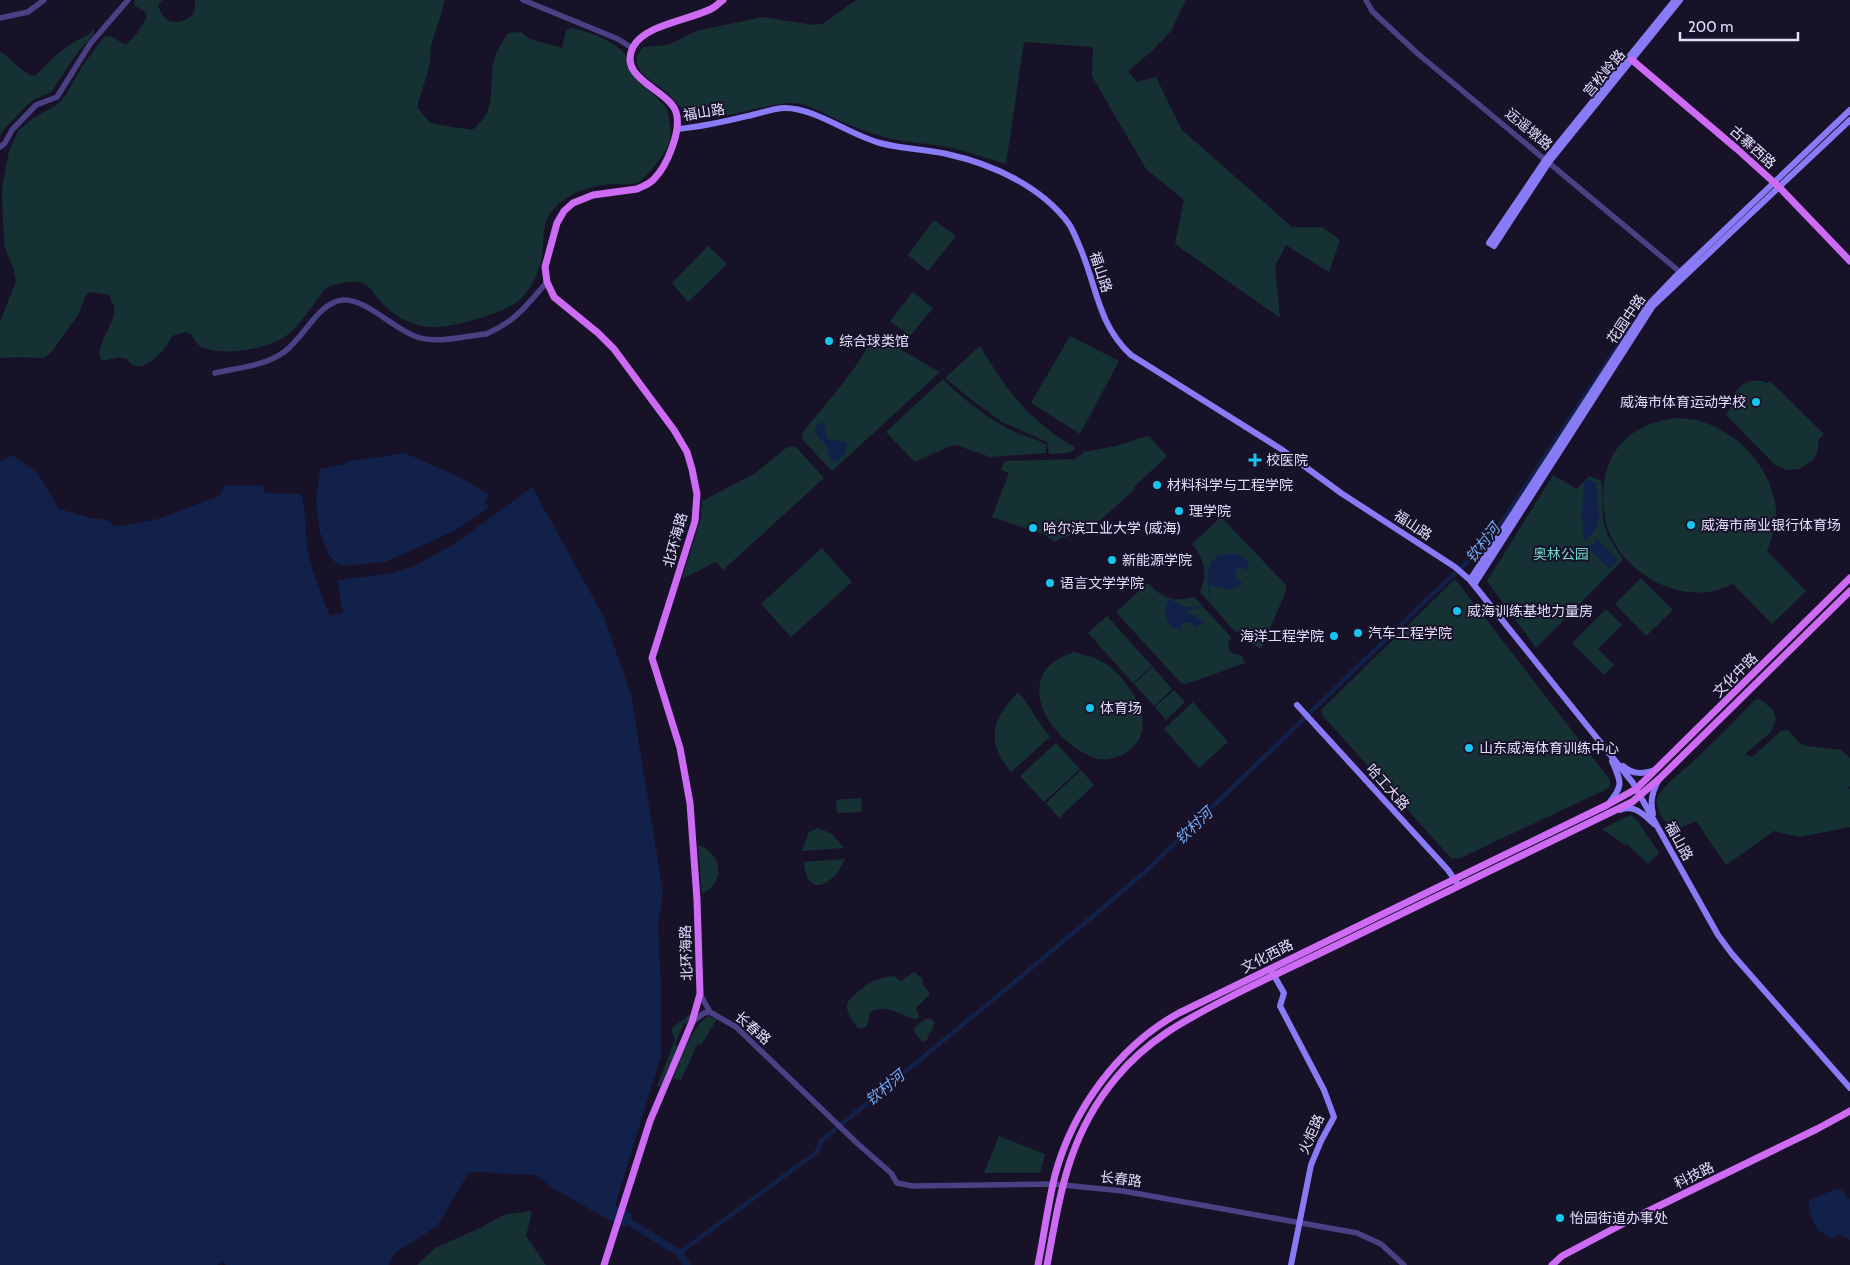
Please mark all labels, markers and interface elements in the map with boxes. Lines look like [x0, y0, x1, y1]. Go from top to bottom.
scale bar [1680, 10, 1798, 42]
text: 200 m [1688, 18, 1733, 36]
street label: 宫松岭路 [1579, 46, 1629, 100]
street label: 福山路 [682, 100, 726, 124]
street label: 远遥墩路 [1502, 104, 1556, 154]
street label: 古寨西路 [1726, 122, 1780, 172]
street label: 福山路 [1086, 249, 1116, 295]
street label: 花园中路 [1603, 291, 1649, 347]
place label: 综合球类馆 [839, 332, 909, 350]
marker: 综合球类馆 [823, 335, 835, 347]
place label: 威海市体育运动学校 [1620, 393, 1746, 411]
marker: 威海市体育运动学校 [1750, 396, 1762, 408]
place label: 校医院 [1266, 451, 1308, 469]
marker: 校医院 [1248, 453, 1262, 467]
place label: 材料科学与工程学院 [1167, 476, 1293, 494]
marker: 材料科学与工程学院 [1151, 479, 1163, 491]
place label: 理学院 [1189, 502, 1231, 520]
marker: 理学院 [1173, 505, 1185, 517]
street label: 福山路 [1390, 506, 1436, 544]
street label: 北环海路 [659, 511, 691, 569]
place label: 威海市商业银行体育场 [1701, 516, 1841, 534]
water label: 钦村河 [1462, 517, 1506, 566]
place label: 哈尔滨工业大学 (威海) [1043, 519, 1181, 537]
marker: 威海市商业银行体育场 [1685, 519, 1697, 531]
marker: 哈尔滨工业大学 (威海) [1027, 522, 1039, 534]
park label: 奥林公园 [1533, 545, 1589, 563]
place label: 新能源学院 [1122, 551, 1192, 569]
marker: 新能源学院 [1106, 554, 1118, 566]
place label: 语言文学学院 [1060, 574, 1144, 592]
marker: 语言文学学院 [1044, 577, 1056, 589]
place label: 威海训练基地力量房 [1467, 602, 1593, 620]
marker: 威海训练基地力量房 [1451, 605, 1463, 617]
place label: 汽车工程学院 [1368, 624, 1452, 642]
place label: 海洋工程学院 [1240, 627, 1324, 645]
marker: 汽车工程学院 [1352, 627, 1364, 639]
marker: 海洋工程学院 [1328, 630, 1340, 642]
street label: 文化中路 [1709, 649, 1761, 701]
place label: 体育场 [1100, 699, 1142, 717]
marker: 体育场 [1084, 702, 1096, 714]
place label: 山东威海体育训练中心 [1479, 739, 1619, 757]
marker: 山东威海体育训练中心 [1463, 742, 1475, 754]
street label: 哈工大路 [1363, 760, 1413, 814]
water label: 钦村河 [1172, 802, 1219, 848]
street label: 福山路 [1661, 818, 1697, 864]
street label: 北环海路 [676, 925, 696, 981]
street label: 文化西路 [1238, 935, 1296, 977]
street label: 长春路 [731, 1007, 775, 1049]
water label: 钦村河 [862, 1065, 910, 1109]
street label: 火炬路 [1294, 1111, 1328, 1157]
street label: 科技路 [1671, 1158, 1717, 1192]
street label: 长春路 [1099, 1168, 1143, 1190]
place label: 怡园街道办事处 [1570, 1209, 1668, 1227]
marker: 怡园街道办事处 [1554, 1212, 1566, 1224]

